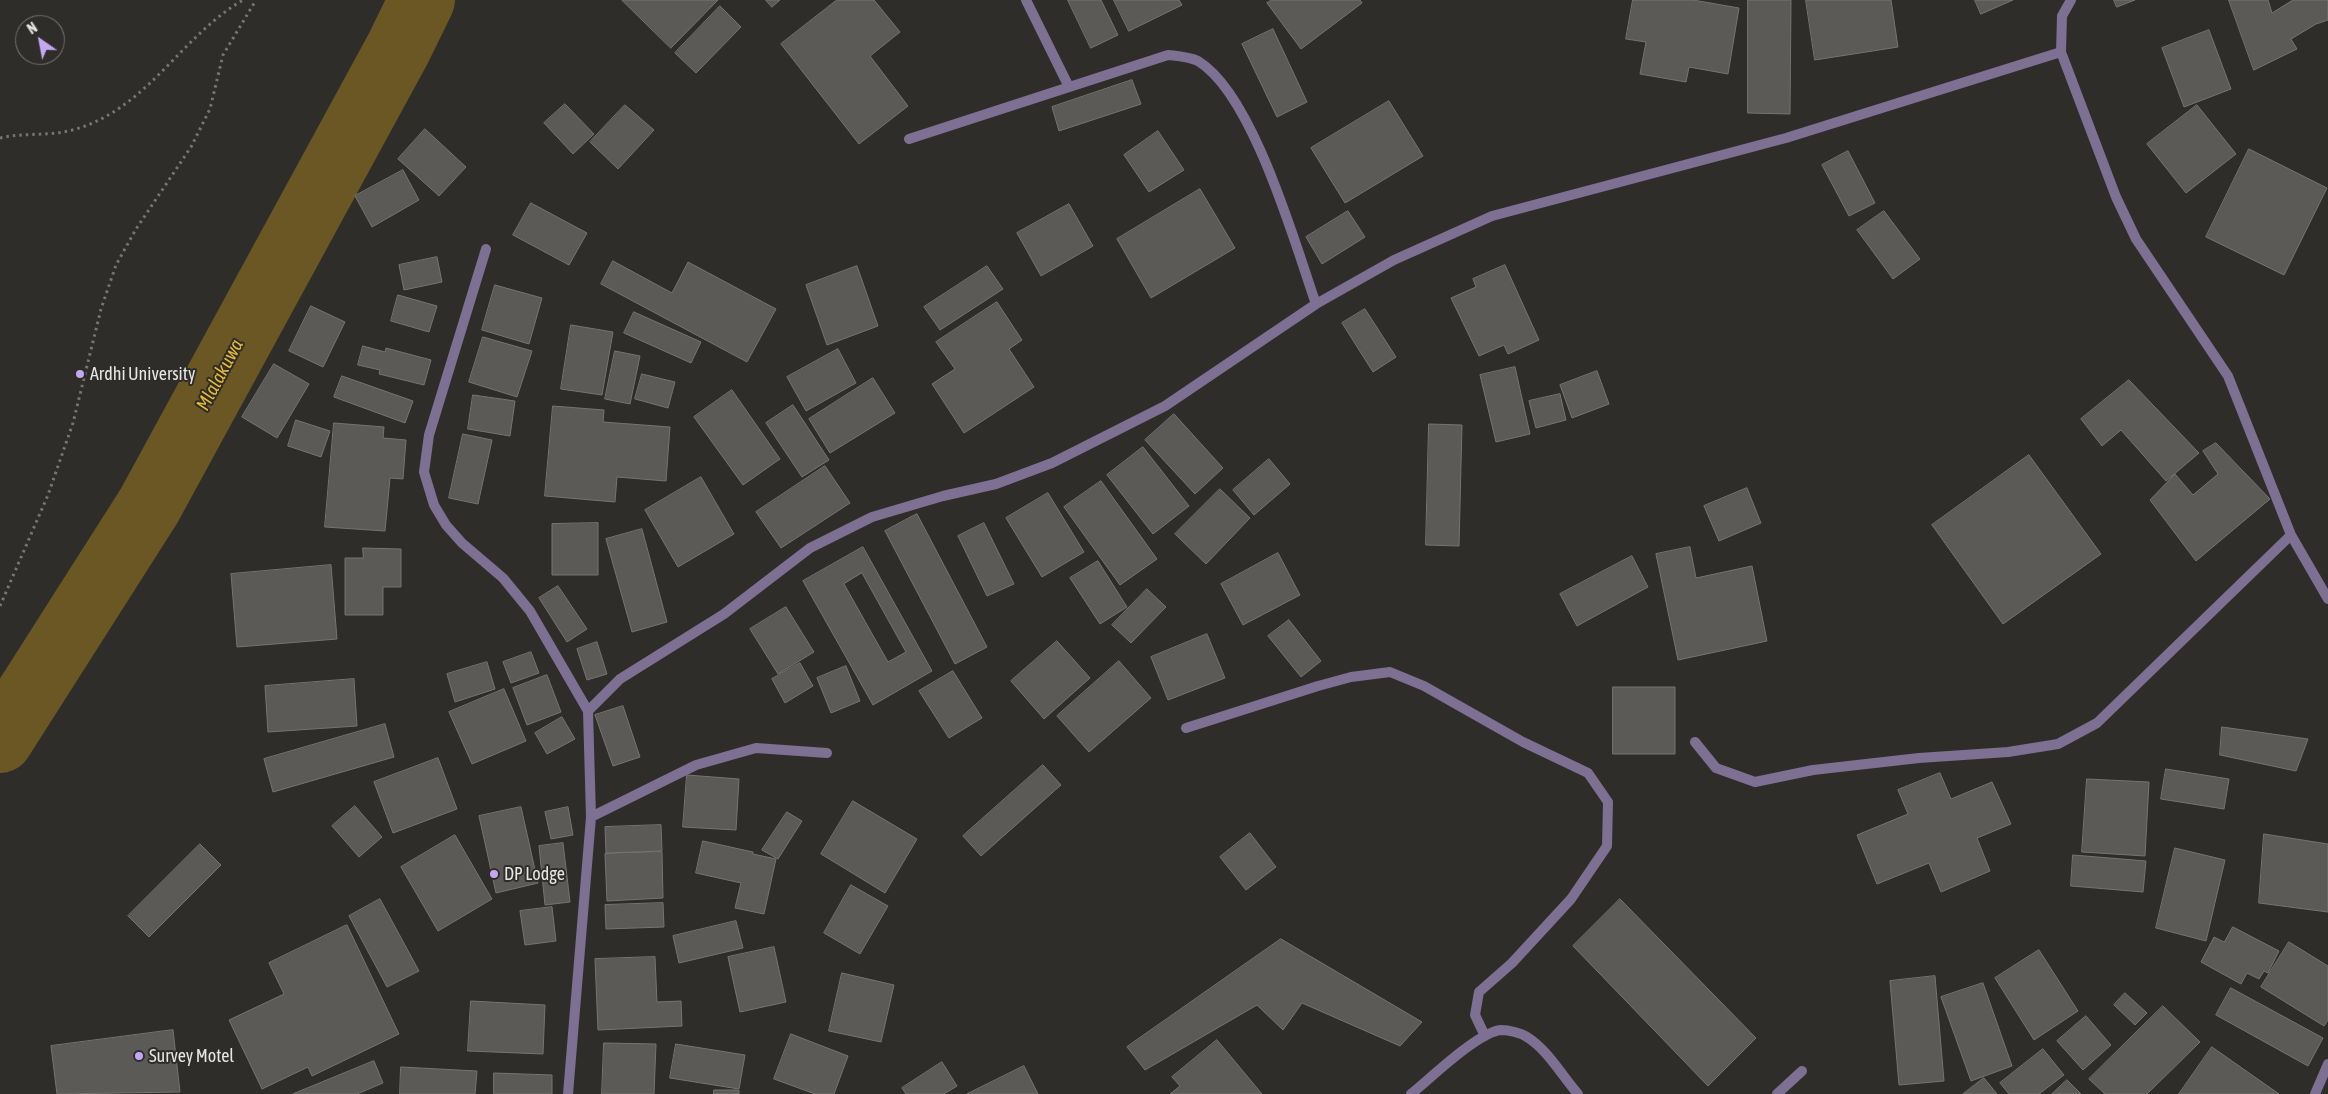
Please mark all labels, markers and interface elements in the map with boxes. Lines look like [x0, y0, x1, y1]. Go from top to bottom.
north arrow [15, 15, 65, 65]
text: N [25, 19, 40, 37]
water label: Mlalakuwa [192, 335, 248, 415]
place label: Ardhi University [90, 363, 195, 385]
marker: Ardhi University [74, 368, 86, 380]
place label: DP Lodge [504, 863, 565, 885]
marker: DP Lodge [488, 868, 500, 880]
place label: Survey Motel [149, 1045, 234, 1067]
marker: Survey Motel [133, 1050, 145, 1062]

